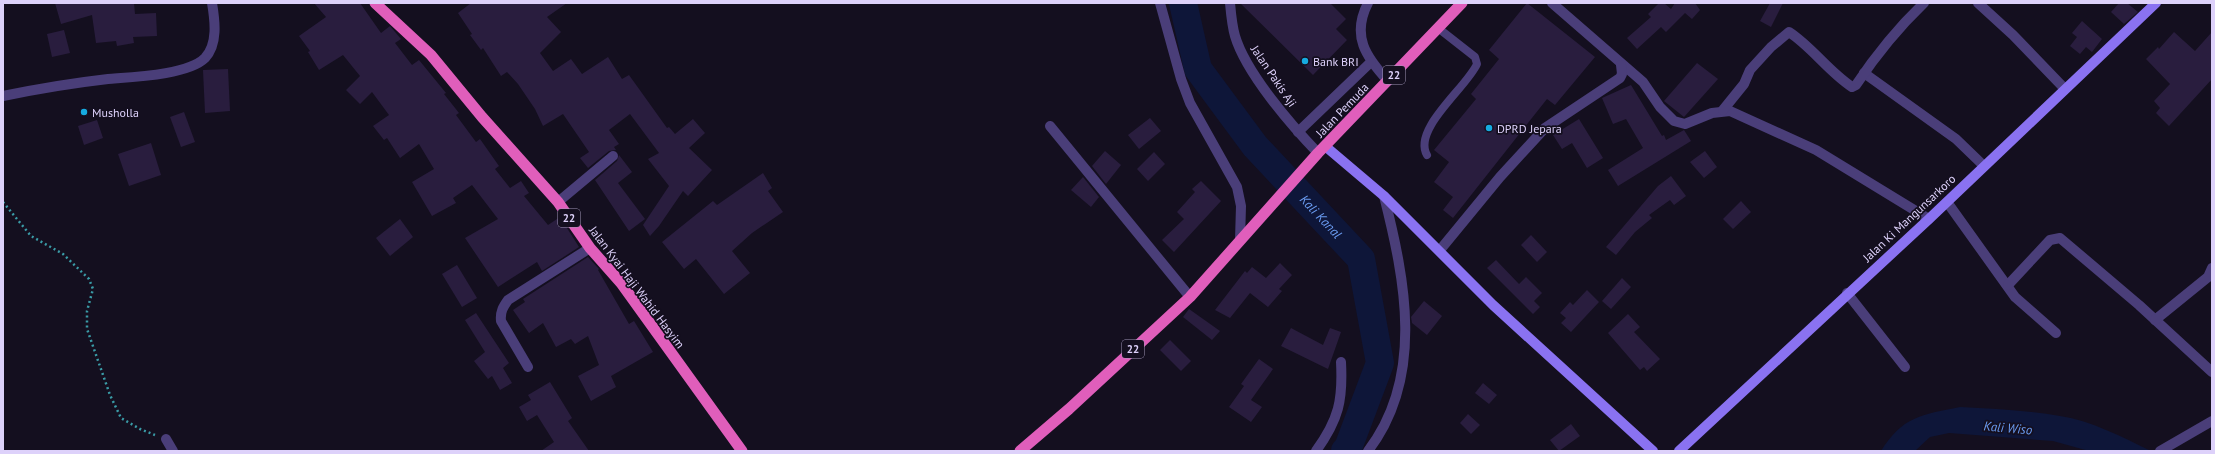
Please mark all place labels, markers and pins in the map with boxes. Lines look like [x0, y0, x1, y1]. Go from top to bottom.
place label: Bank BRI [1313, 54, 1359, 69]
marker: Bank BRI [1300, 56, 1310, 66]
place label: Musholla [92, 105, 139, 120]
marker: Musholla [79, 107, 89, 117]
place label: DPRD Jepara [1497, 121, 1562, 136]
marker: DPRD Jepara [1484, 123, 1494, 133]

